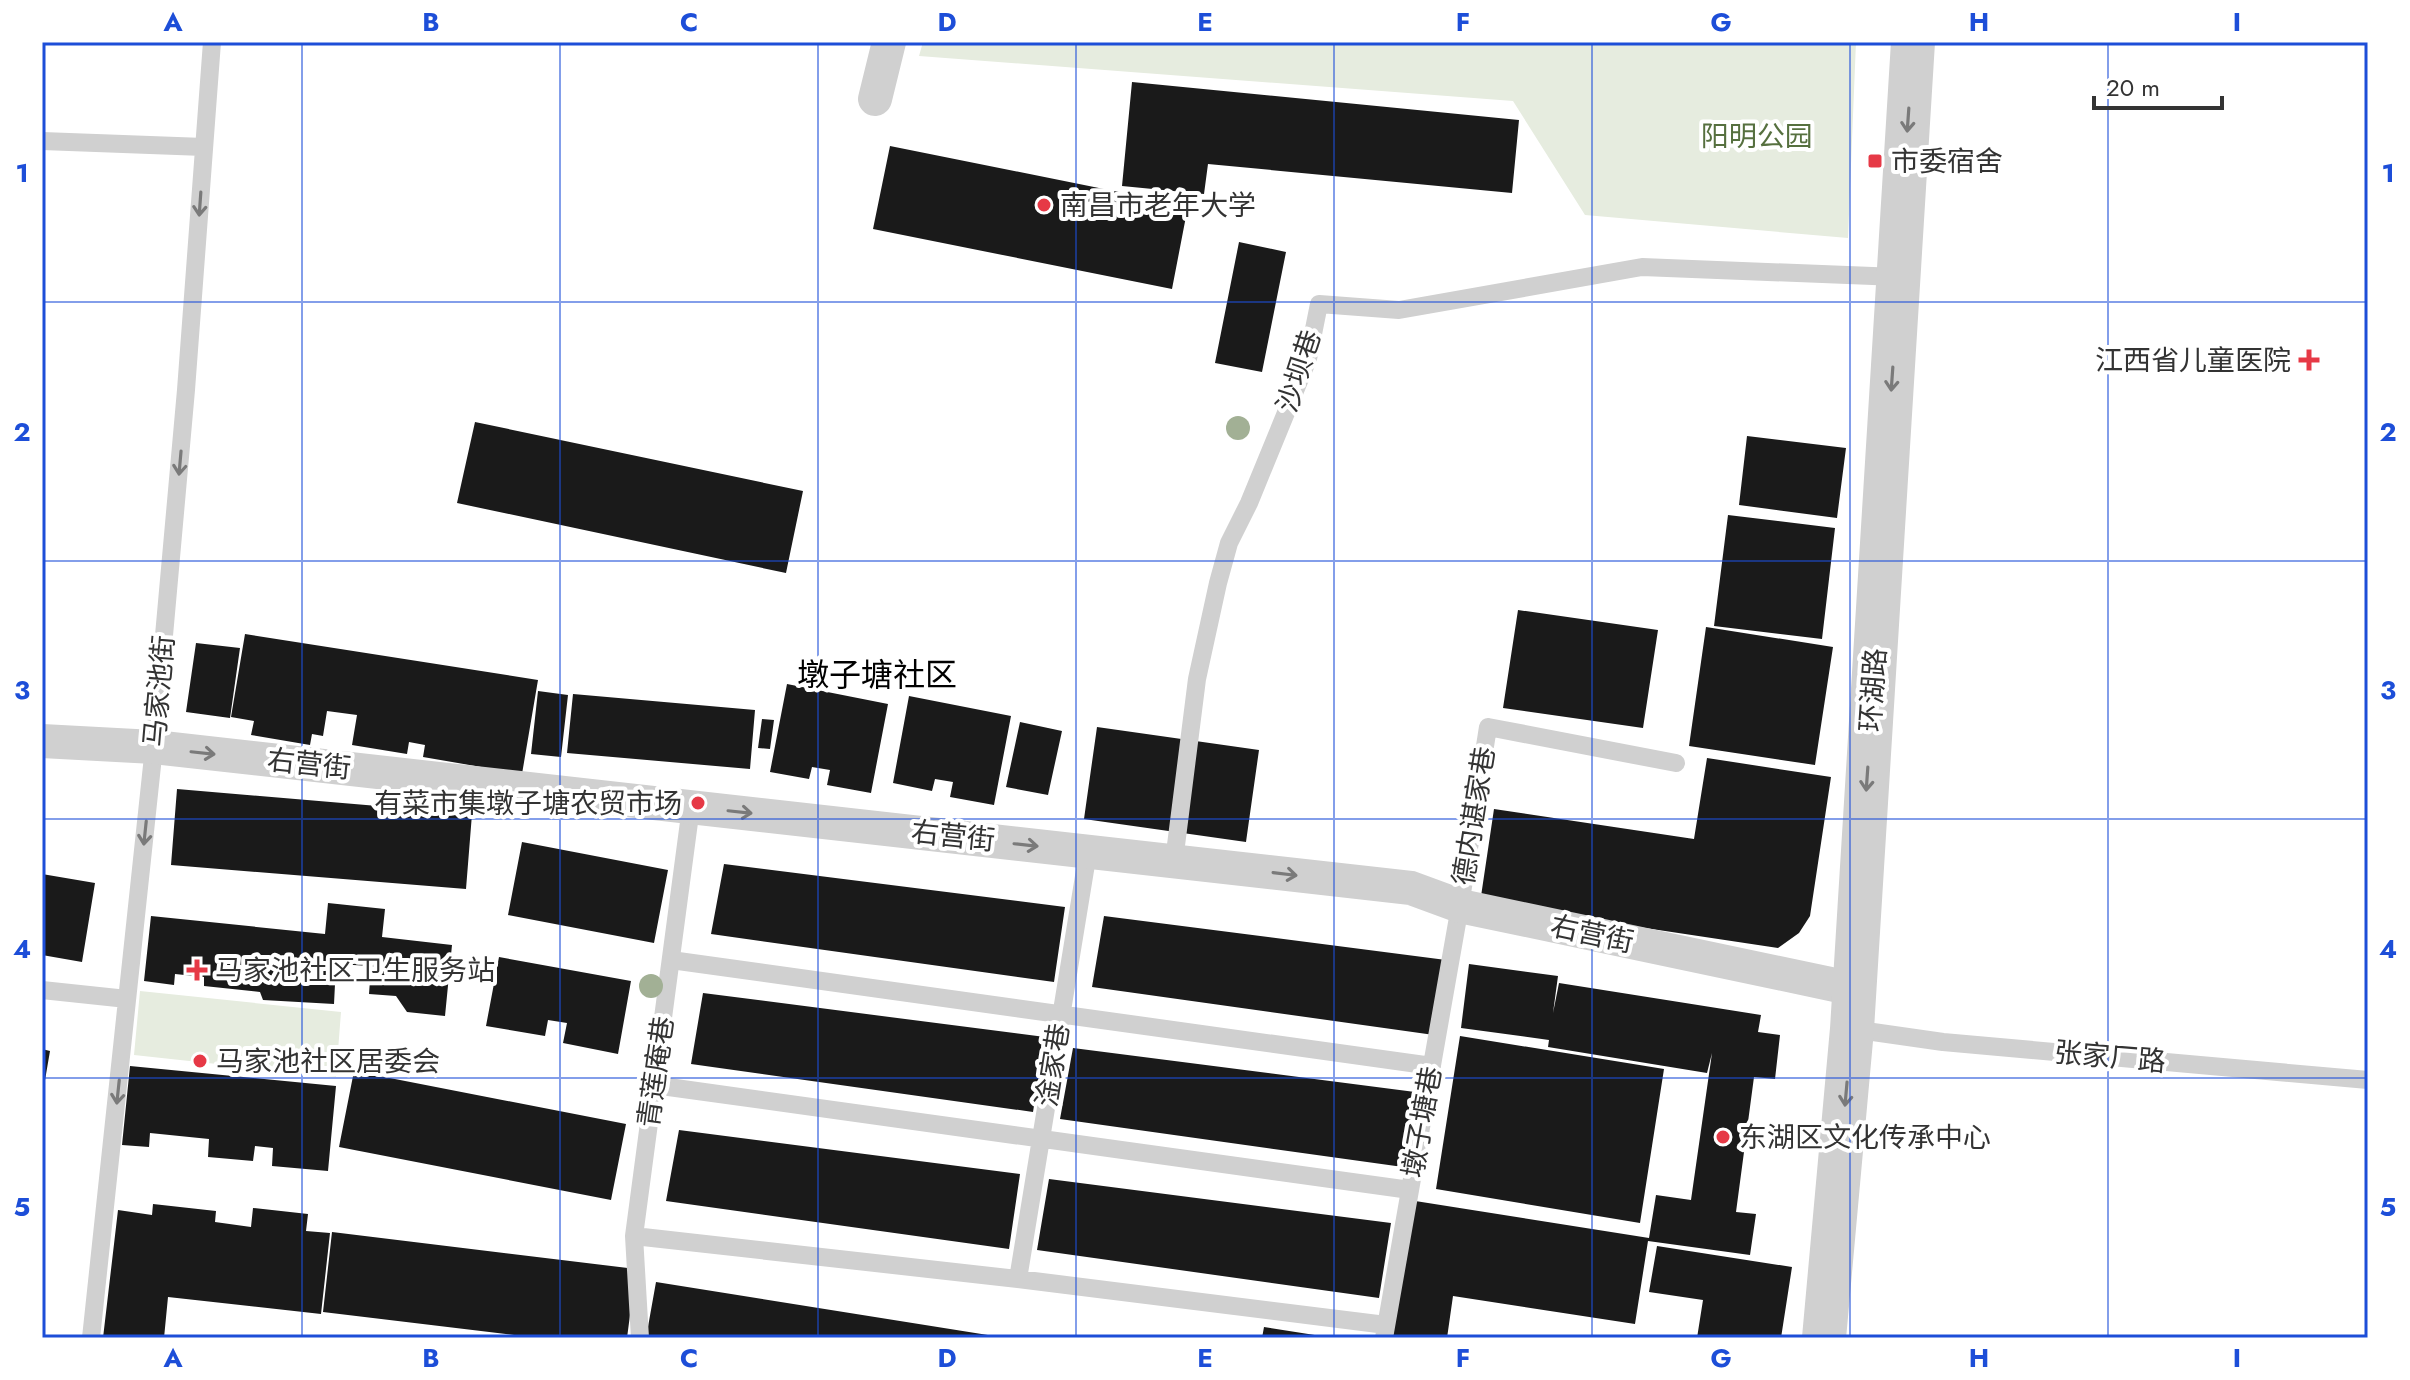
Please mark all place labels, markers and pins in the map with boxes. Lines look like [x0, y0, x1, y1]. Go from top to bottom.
place label: 市委宿舍 [1891, 141, 2003, 182]
marker: 市委宿舍 [1866, 152, 1884, 170]
place label: 南昌市老年大学 [1060, 185, 1256, 226]
marker: 南昌市老年大学 [1035, 196, 1053, 214]
place label: 江西省儿童医院 [2095, 340, 2291, 381]
marker: 江西省儿童医院 [2298, 349, 2320, 371]
place label: 有菜市集墩子塘农贸市场 [374, 783, 682, 824]
marker: 有菜市集墩子塘农贸市场 [689, 794, 707, 812]
place label: 马家池社区卫生服务站 [215, 950, 495, 991]
marker: 马家池社区卫生服务站 [186, 959, 208, 981]
place label: 马家池社区居委会 [216, 1041, 440, 1082]
marker: 马家池社区居委会 [191, 1052, 209, 1070]
place label: 东湖区文化传承中心 [1739, 1117, 1991, 1158]
marker: 东湖区文化传承中心 [1714, 1128, 1732, 1146]

